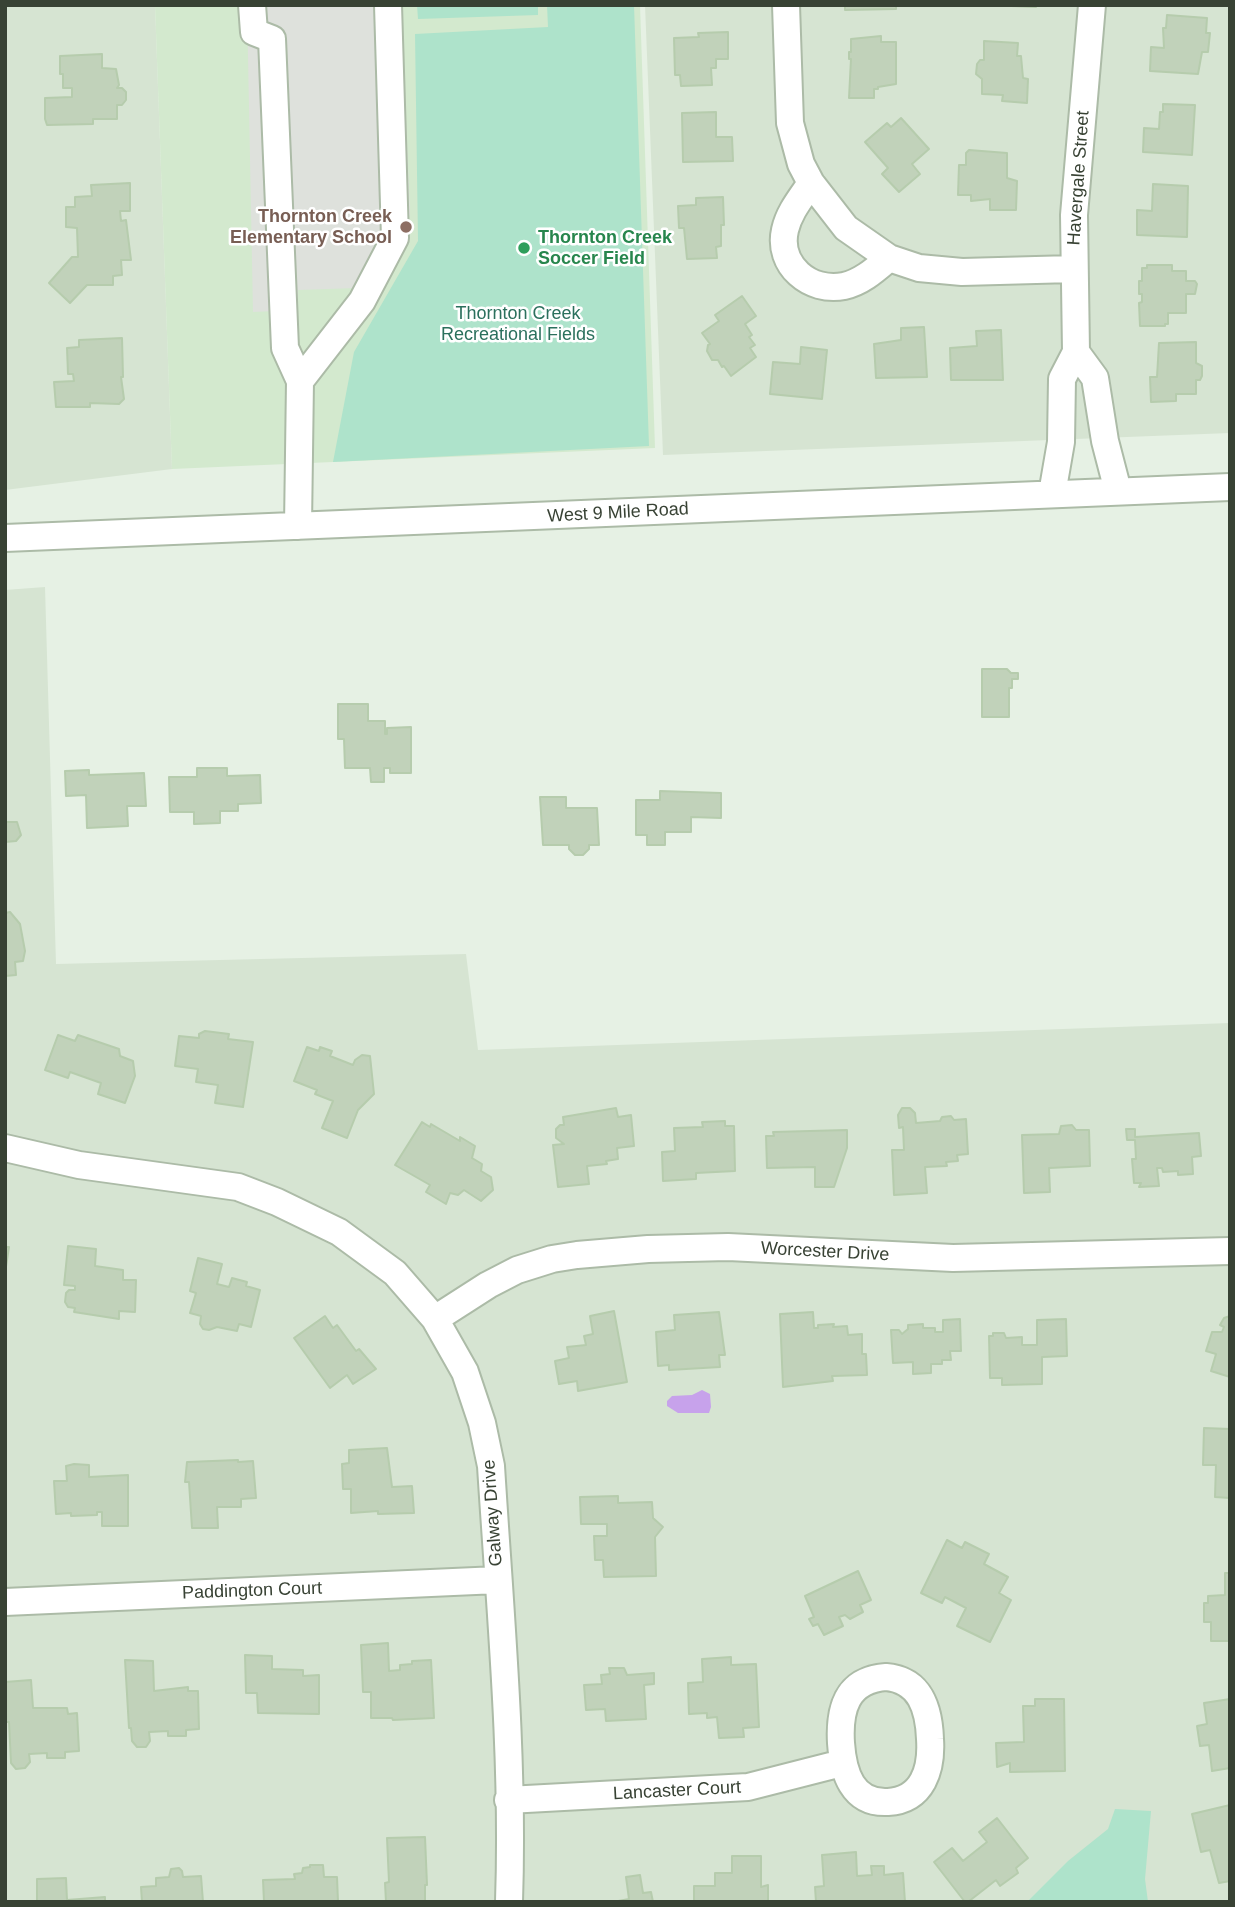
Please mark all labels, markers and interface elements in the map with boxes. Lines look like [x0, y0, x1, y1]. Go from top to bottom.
street label: Havergale Street [1064, 110, 1094, 246]
place label: Thornton Creek Elementary School [230, 206, 392, 248]
marker: Thornton Creek Elementary School [398, 219, 414, 235]
place label: Thornton Creek Soccer Field [538, 227, 672, 270]
marker: Thornton Creek Soccer Field [516, 240, 532, 256]
park label: Thornton Creek Recreational Fields [441, 303, 595, 346]
street label: West 9 Mile Road [547, 499, 689, 527]
street label: Worcester Drive [760, 1238, 890, 1266]
street label: Galway Drive [478, 1459, 508, 1567]
street label: Paddington Court [182, 1578, 322, 1604]
street label: Lancaster Court [612, 1777, 742, 1805]

